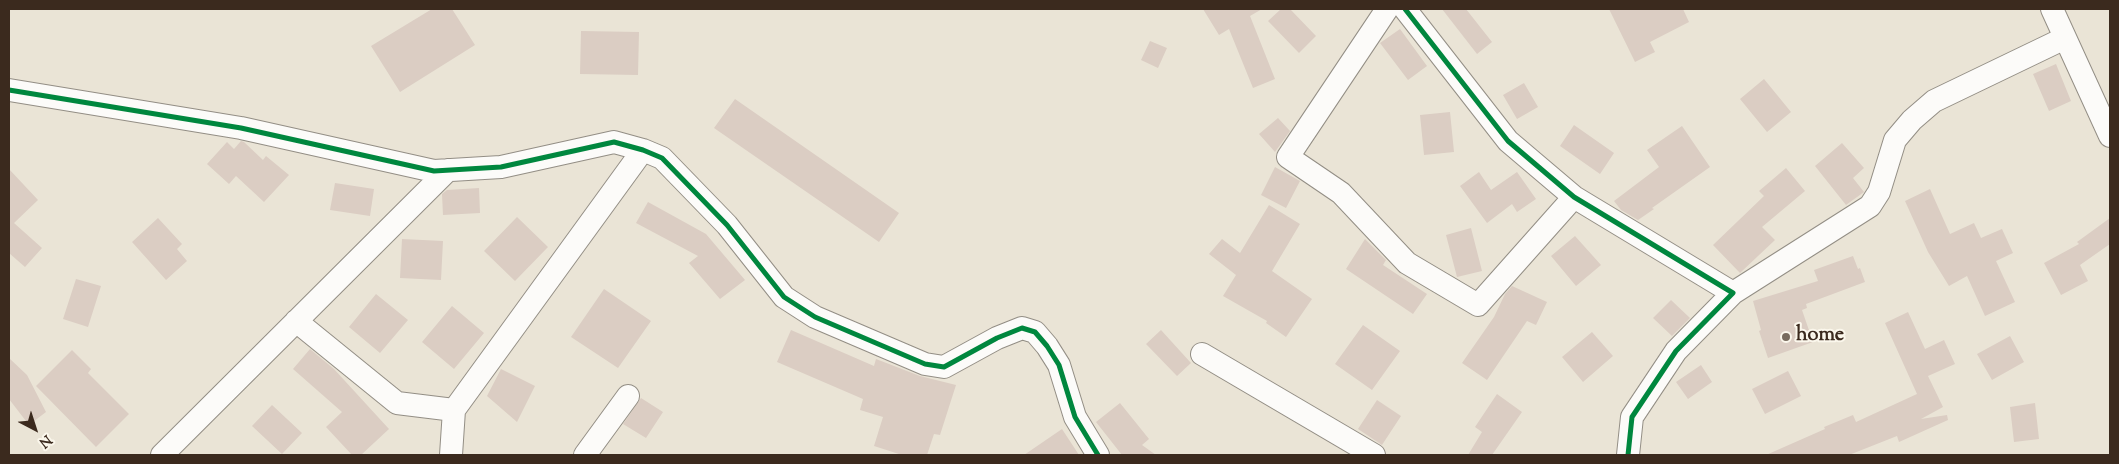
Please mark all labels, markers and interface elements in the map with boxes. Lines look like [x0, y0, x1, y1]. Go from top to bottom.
place label: home [1796, 325, 1844, 349]
marker: home [1780, 331, 1792, 343]
north arrow [10, 404, 60, 454]
text: N [34, 429, 55, 452]

